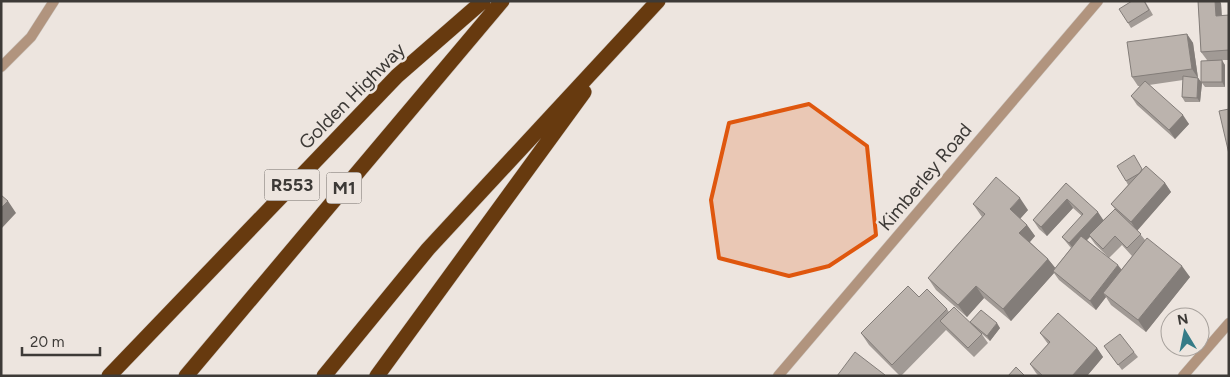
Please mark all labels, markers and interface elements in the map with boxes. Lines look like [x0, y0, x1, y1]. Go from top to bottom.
street label: Golden Highway [294, 38, 410, 154]
street label: Kimberley Road [874, 119, 976, 235]
road number: R553 [264, 170, 320, 200]
road number: M1 [326, 172, 362, 204]
north arrow [1160, 307, 1210, 357]
text: N [1176, 310, 1190, 329]
scale bar [22, 324, 100, 356]
text: 20 m [30, 333, 64, 351]

